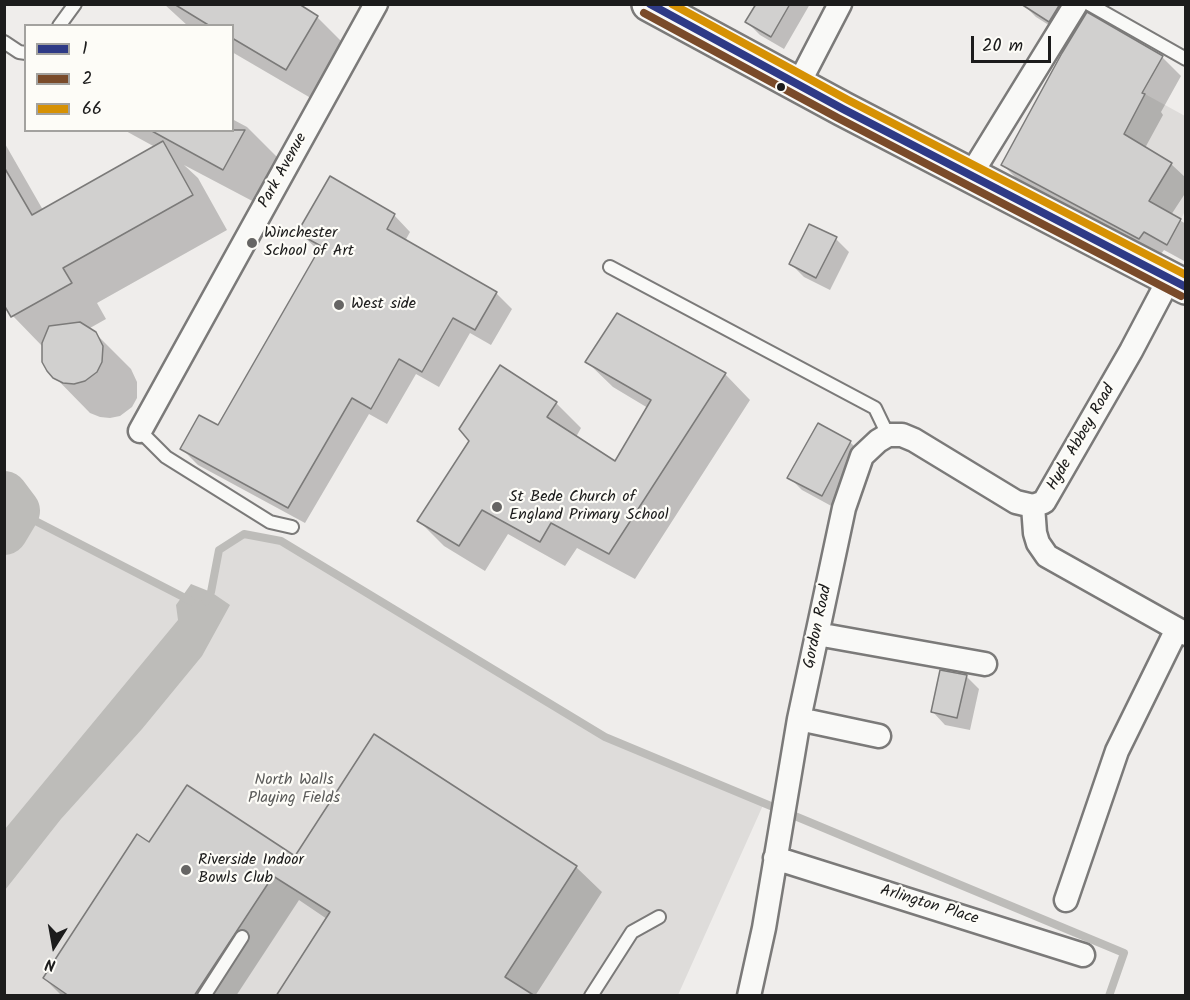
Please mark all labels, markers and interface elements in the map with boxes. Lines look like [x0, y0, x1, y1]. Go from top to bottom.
legend [24, 24, 234, 132]
scale bar [974, 24, 1054, 62]
text: 20 m [982, 32, 1023, 61]
text: 1 [82, 35, 88, 64]
text: 2 [82, 65, 92, 94]
unlabelled marker [775, 81, 787, 93]
text: 66 [82, 95, 102, 124]
street label: Park Avenue [256, 130, 312, 212]
place label: Winchester School of Art [264, 224, 354, 262]
marker: Winchester School of Art [245, 236, 259, 250]
place label: West side [351, 295, 416, 315]
marker: West side [332, 298, 346, 312]
street label: Hyde Abbey Road [1044, 381, 1120, 495]
place label: St Bede Church of England Primary School [509, 488, 669, 526]
marker: St Bede Church of England Primary School [490, 500, 504, 514]
street label: Gordon Road [801, 584, 837, 670]
park label: North Walls Playing Fields [248, 771, 340, 809]
place label: Riverside Indoor Bowls Club [198, 851, 304, 889]
marker: Riverside Indoor Bowls Club [179, 863, 193, 877]
street label: Arlington Place [878, 882, 980, 930]
north arrow [24, 916, 84, 976]
text: N [43, 951, 58, 977]

